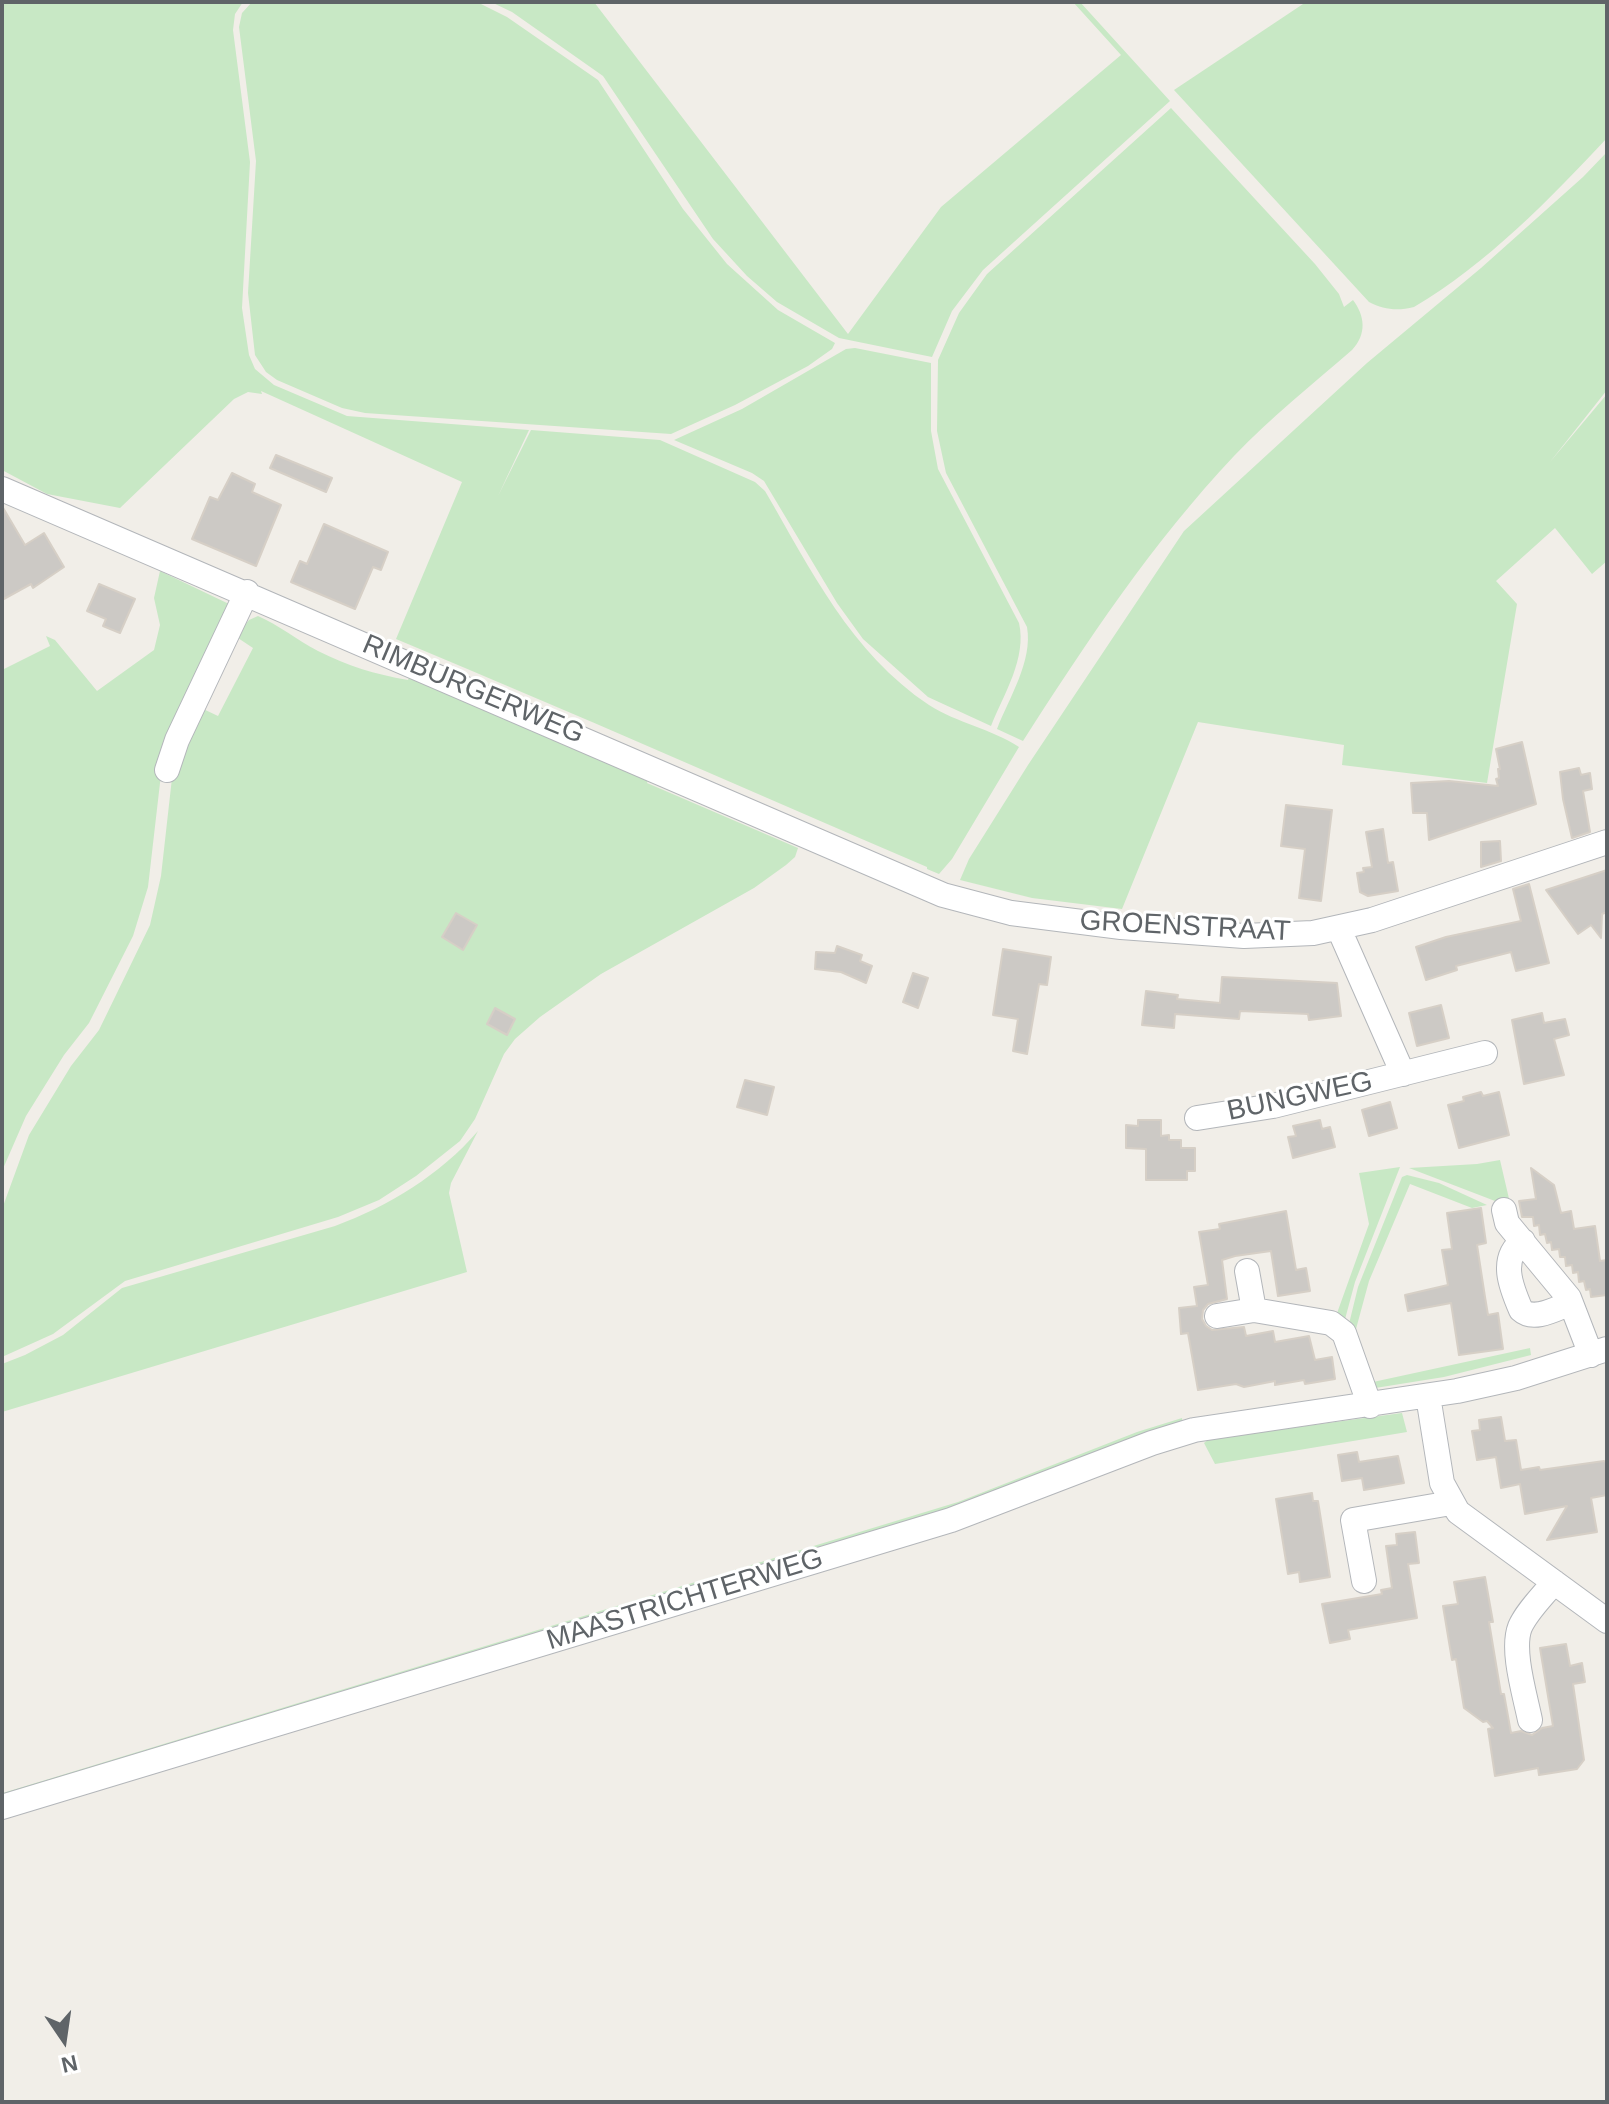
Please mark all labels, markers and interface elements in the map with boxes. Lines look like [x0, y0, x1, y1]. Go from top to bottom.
street label: RIMBURGERWEG [357, 628, 589, 752]
street label: GROENSTRAAT [1079, 905, 1291, 949]
street label: BUNGWEG [1224, 1065, 1376, 1129]
street label: MAASTRICHTERWEG [543, 1542, 827, 1658]
north arrow [24, 2000, 104, 2080]
text: N [59, 2050, 80, 2078]

